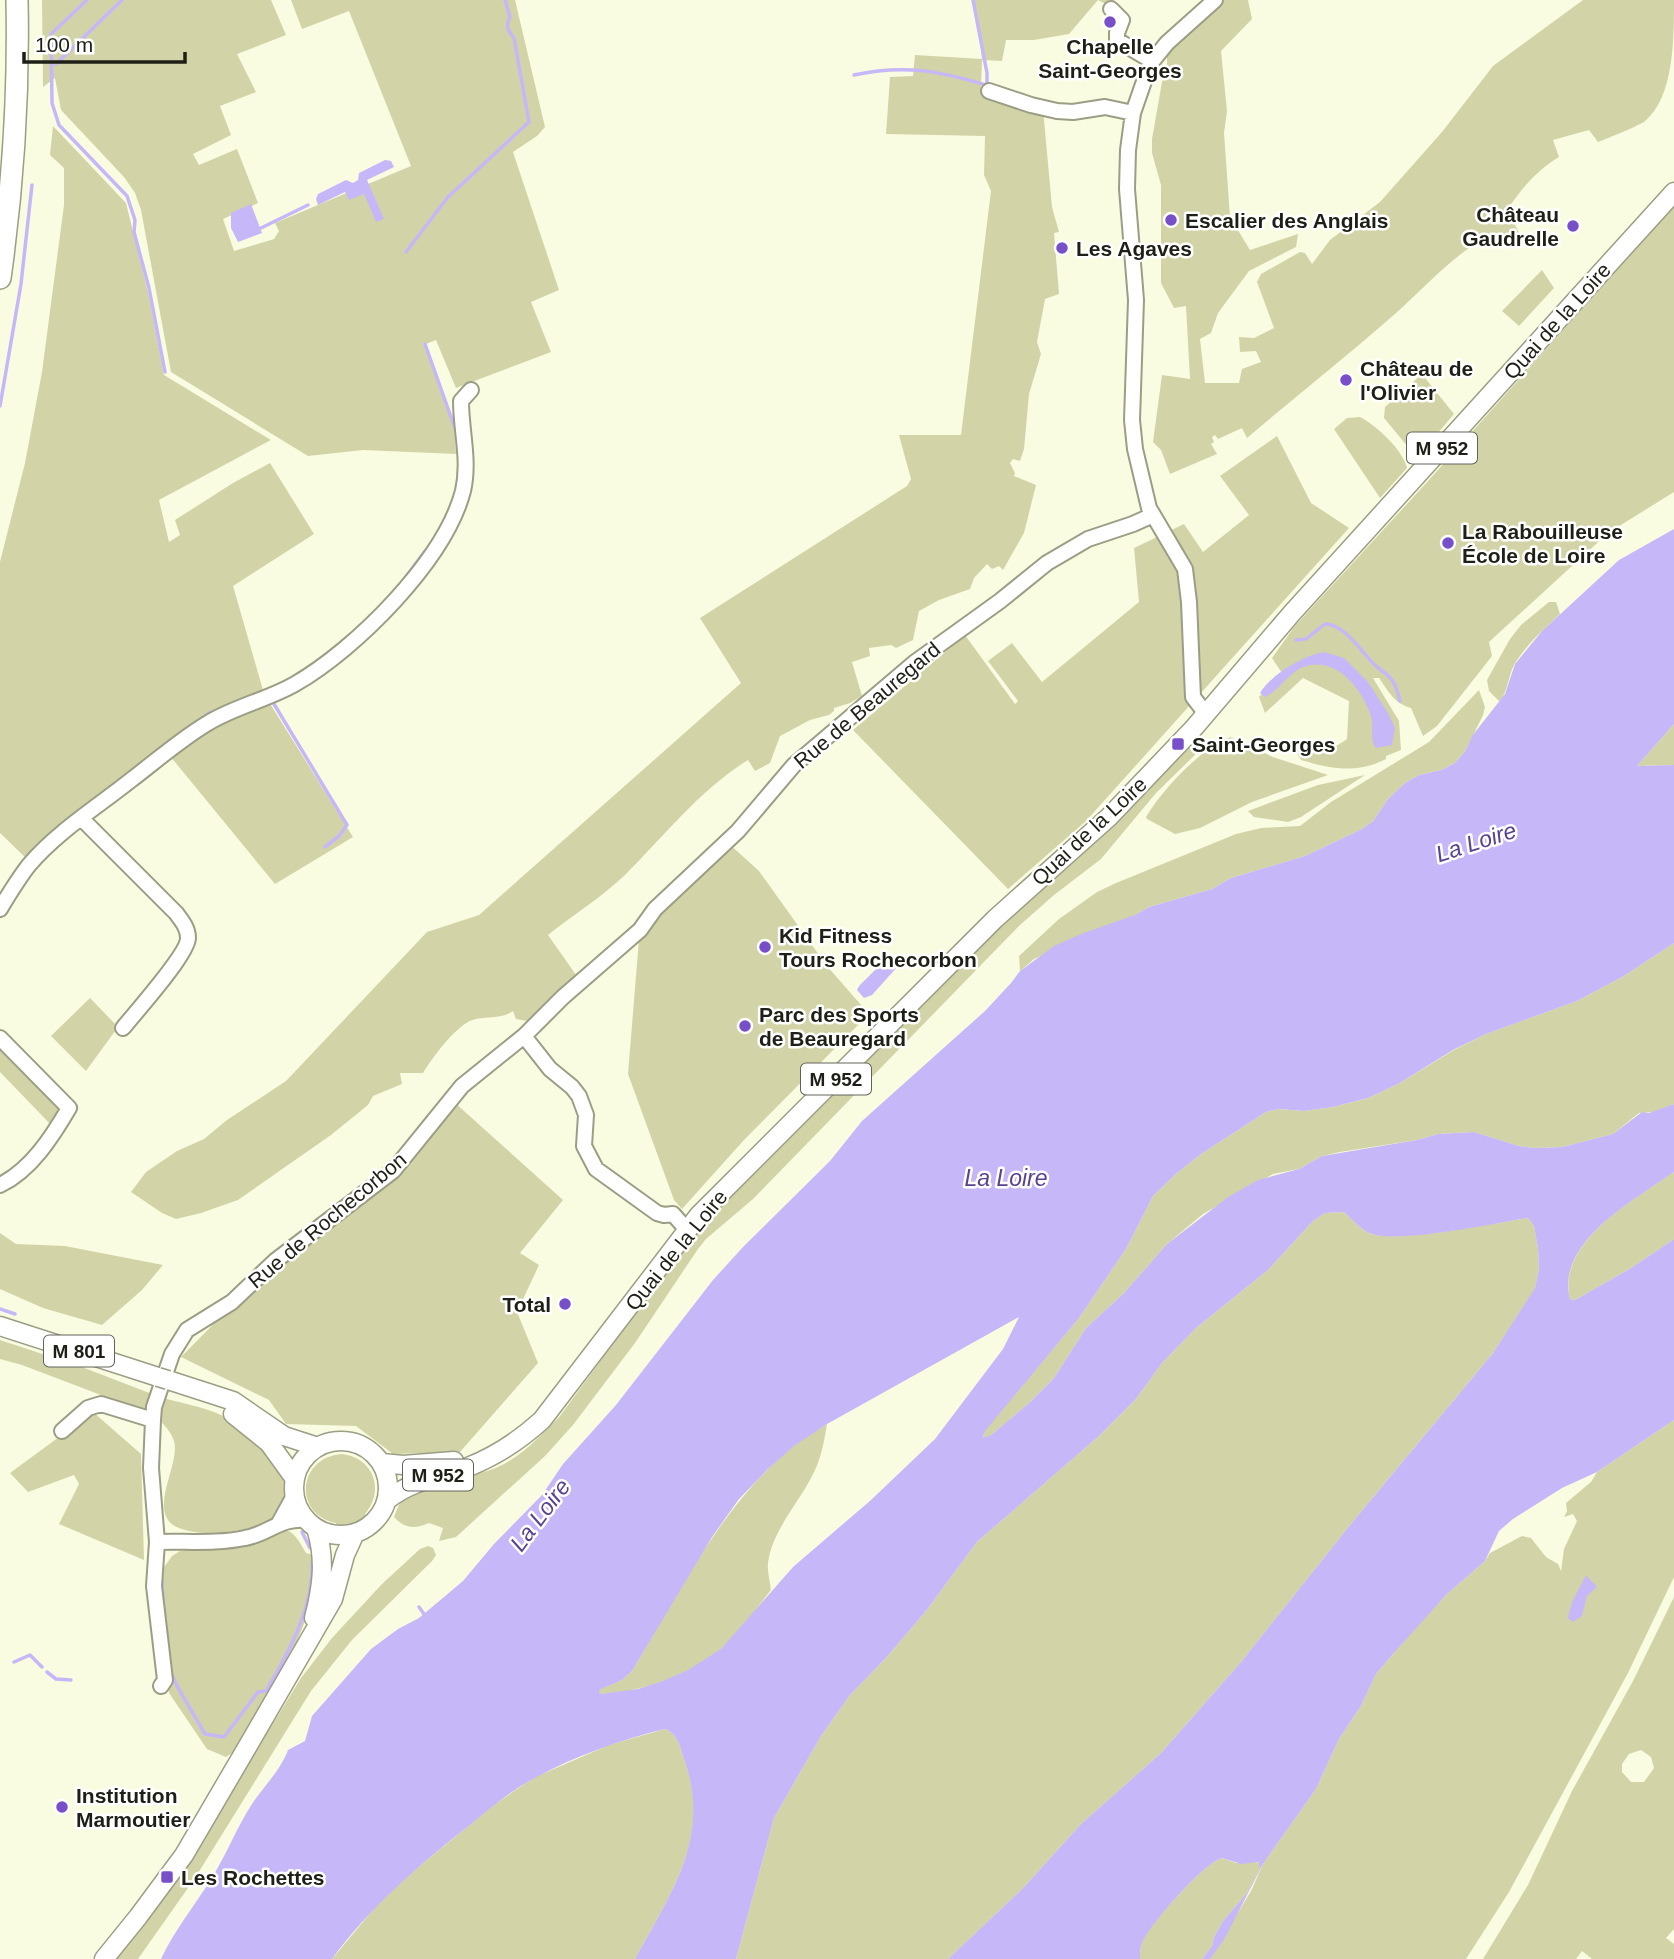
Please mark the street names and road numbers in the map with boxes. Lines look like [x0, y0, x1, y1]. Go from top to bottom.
street label: Quai de la Loire [1499, 258, 1615, 384]
road number: M 952 [1407, 432, 1477, 463]
street label: Rue de Beauregard [789, 637, 945, 773]
street label: Quai de la Loire [1027, 772, 1151, 890]
road number: M 952 [801, 1064, 871, 1094]
street label: Rue de Rochecorbon [244, 1147, 410, 1293]
street label: Quai de la Loire [620, 1185, 732, 1315]
road number: M 801 [44, 1336, 114, 1366]
road number: M 952 [403, 1460, 473, 1490]

